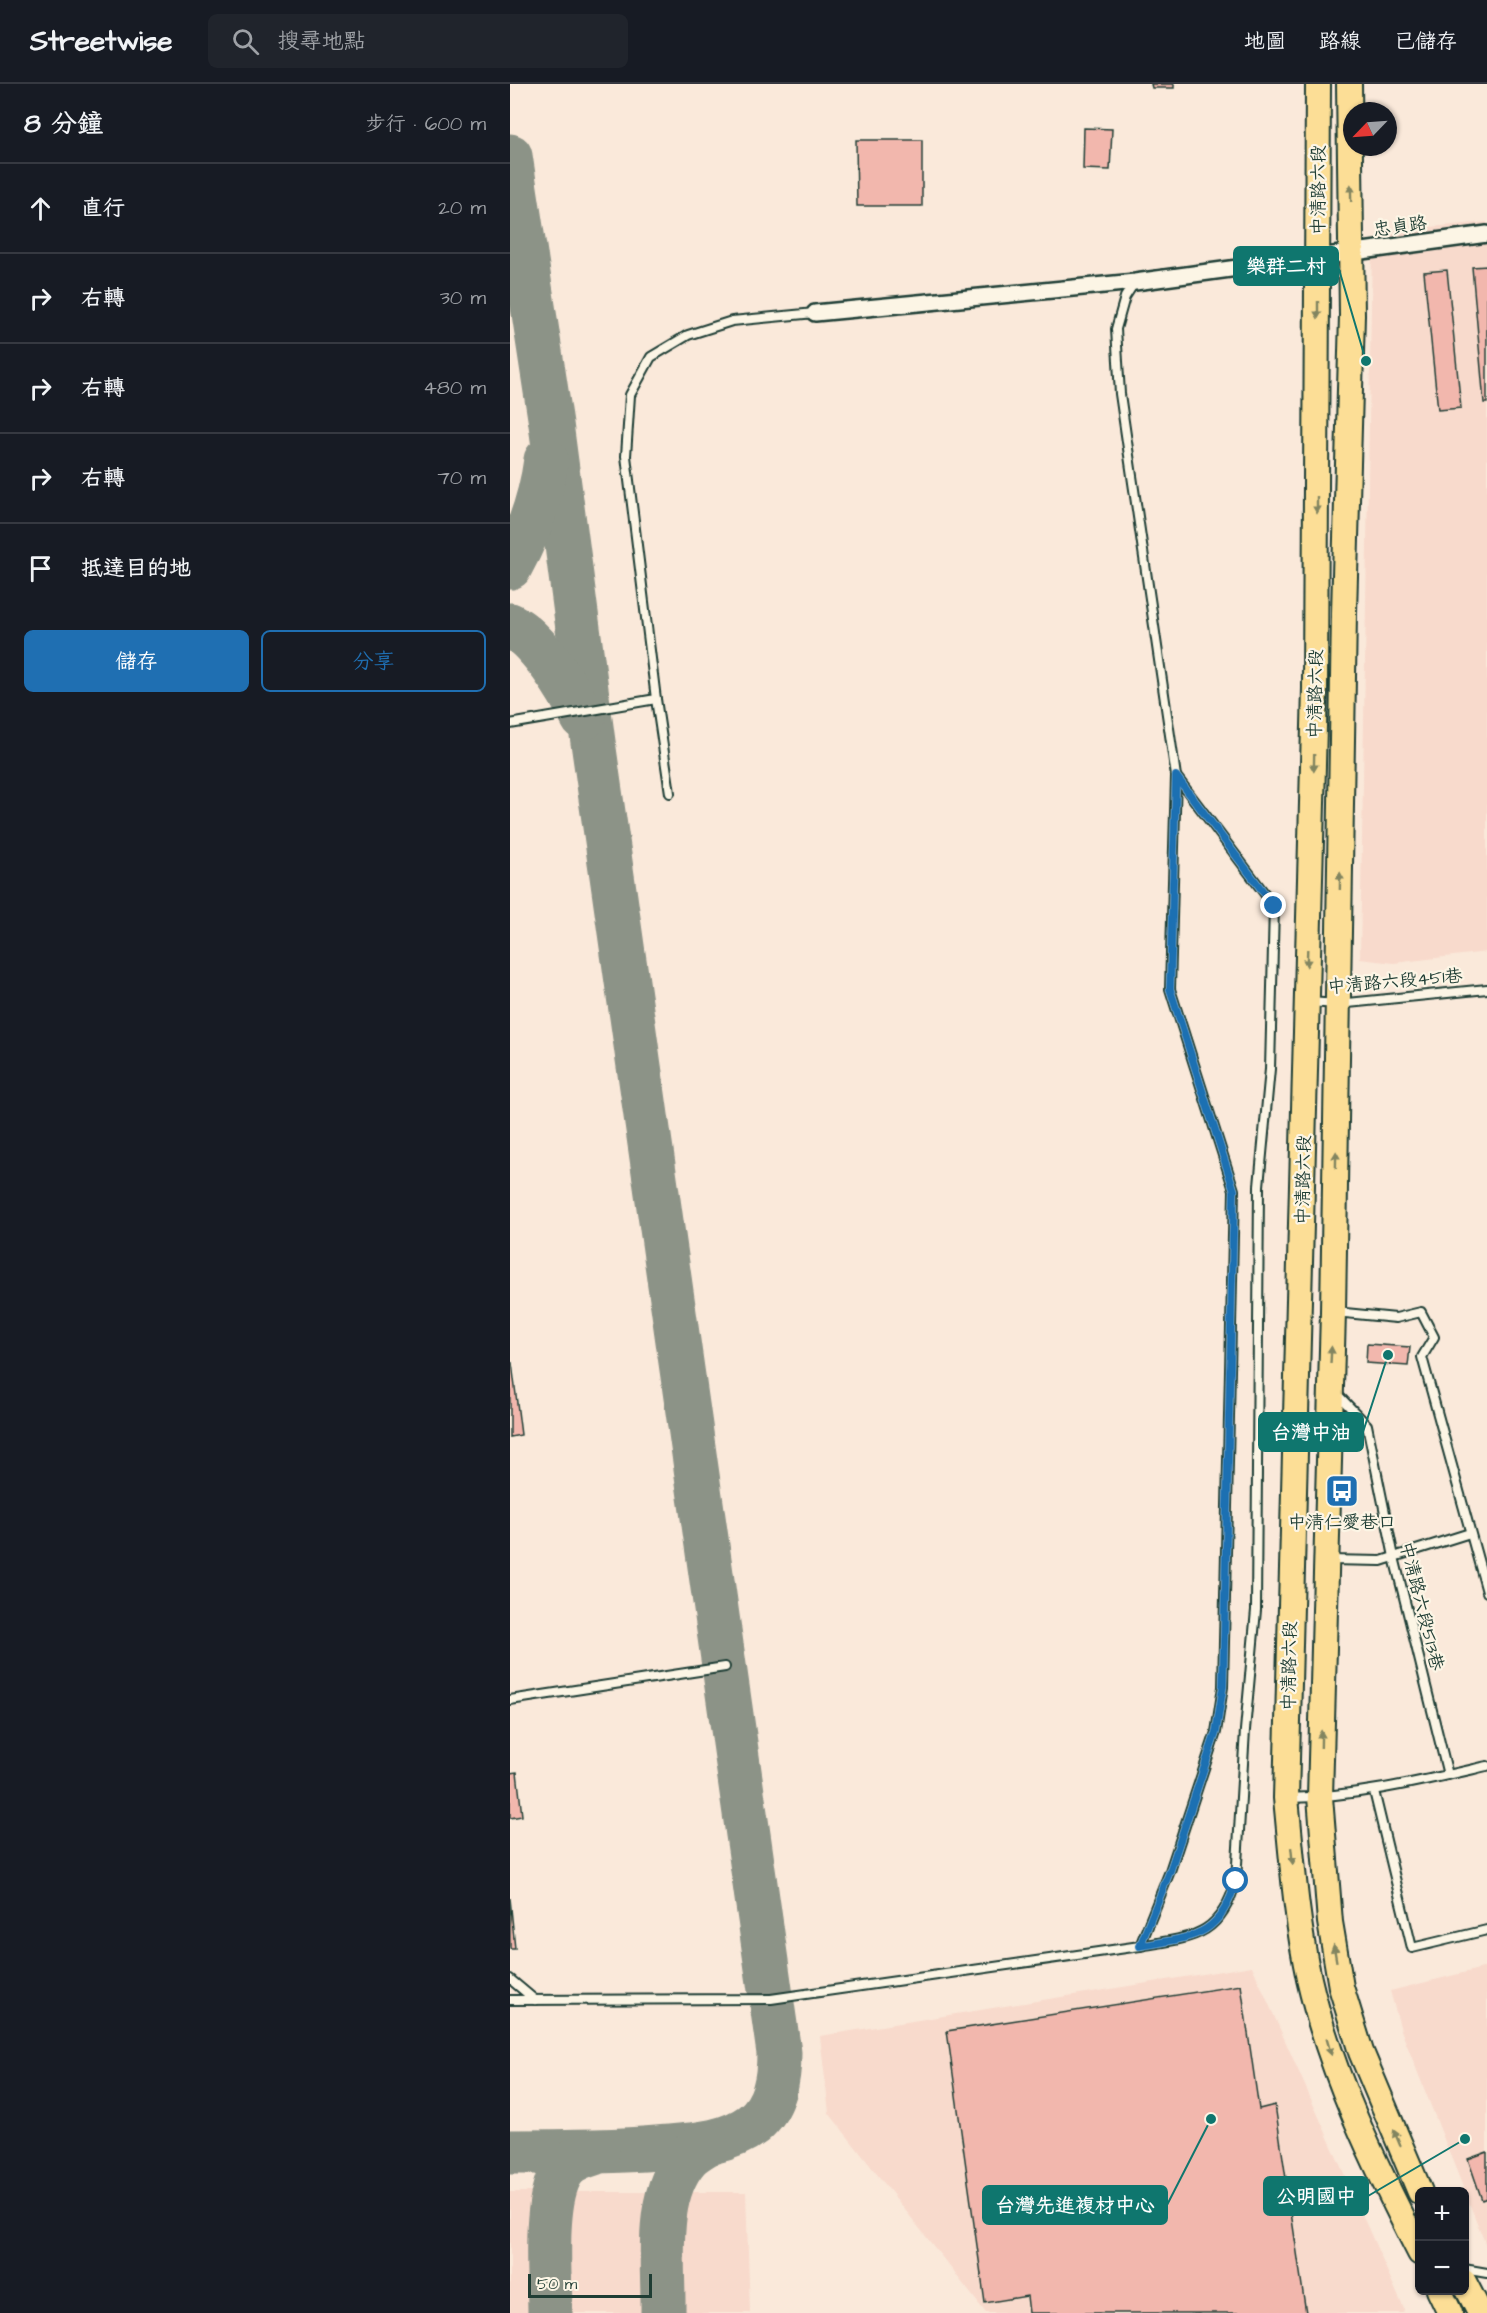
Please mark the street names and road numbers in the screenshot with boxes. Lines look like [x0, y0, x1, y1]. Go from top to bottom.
street label: 中清路六段 [1306, 145, 1331, 235]
street label: 忠貞路 [1372, 210, 1429, 243]
street label: 中清路六段 [1302, 649, 1329, 739]
street label: 中清路六段451巷 [1327, 963, 1464, 1000]
street label: 中清路六段 [1290, 1135, 1317, 1225]
street label: 中清路六段513巷 [1393, 1539, 1450, 1673]
street label: 中清路六段 [1276, 1621, 1303, 1711]

